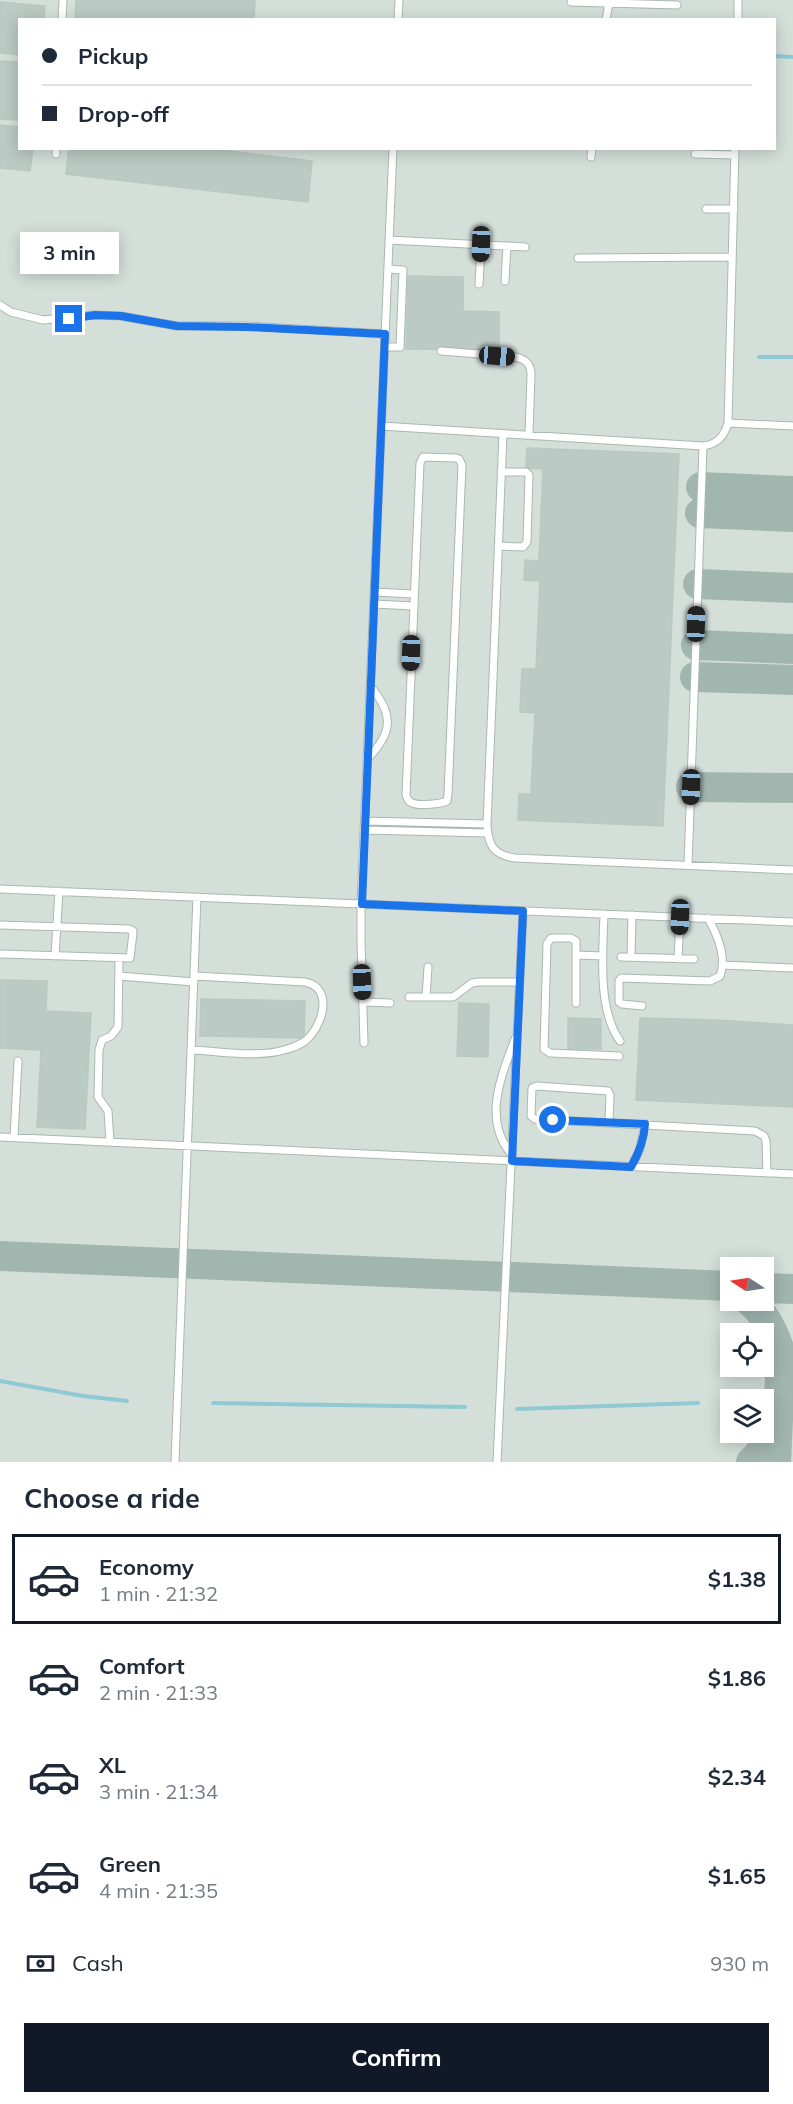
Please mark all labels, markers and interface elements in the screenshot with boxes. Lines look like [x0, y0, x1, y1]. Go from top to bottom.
text: Pickup [78, 42, 148, 70]
text: Drop-off [78, 100, 169, 128]
car [471, 226, 491, 262]
callout: 3 min [20, 232, 118, 274]
text: 3 min [43, 240, 96, 265]
route end [55, 305, 82, 332]
car [478, 346, 516, 366]
car [686, 606, 706, 642]
car [401, 635, 421, 671]
car [681, 769, 701, 805]
car [670, 899, 690, 935]
car [352, 964, 372, 1000]
route start [539, 1106, 566, 1133]
north arrow [720, 1257, 774, 1311]
map controls [720, 1257, 774, 1443]
button: locate [720, 1323, 774, 1377]
button: layers [720, 1389, 774, 1443]
text: Choose a ride [24, 1481, 200, 1515]
icon: car [27, 1552, 81, 1606]
text: Economy [99, 1553, 194, 1581]
text: $1.38 [708, 1565, 766, 1593]
text: 1 min · 21:32 [99, 1581, 218, 1606]
icon: car [27, 1651, 81, 1705]
text: Comfort [99, 1652, 185, 1680]
text: $1.86 [708, 1664, 766, 1692]
text: 2 min · 21:33 [99, 1680, 218, 1705]
icon: car [27, 1750, 81, 1804]
text: XL [99, 1751, 126, 1779]
text: $2.34 [708, 1763, 766, 1791]
text: 3 min · 21:34 [99, 1779, 218, 1804]
icon: car [27, 1849, 81, 1903]
text: Green [99, 1850, 161, 1878]
text: $1.65 [708, 1862, 766, 1890]
text: 4 min · 21:35 [99, 1878, 218, 1903]
icon: cash [24, 1947, 57, 1980]
text: Cash [72, 1949, 124, 1977]
text: 930 m [710, 1951, 769, 1976]
button: Confirm [24, 2023, 769, 2092]

